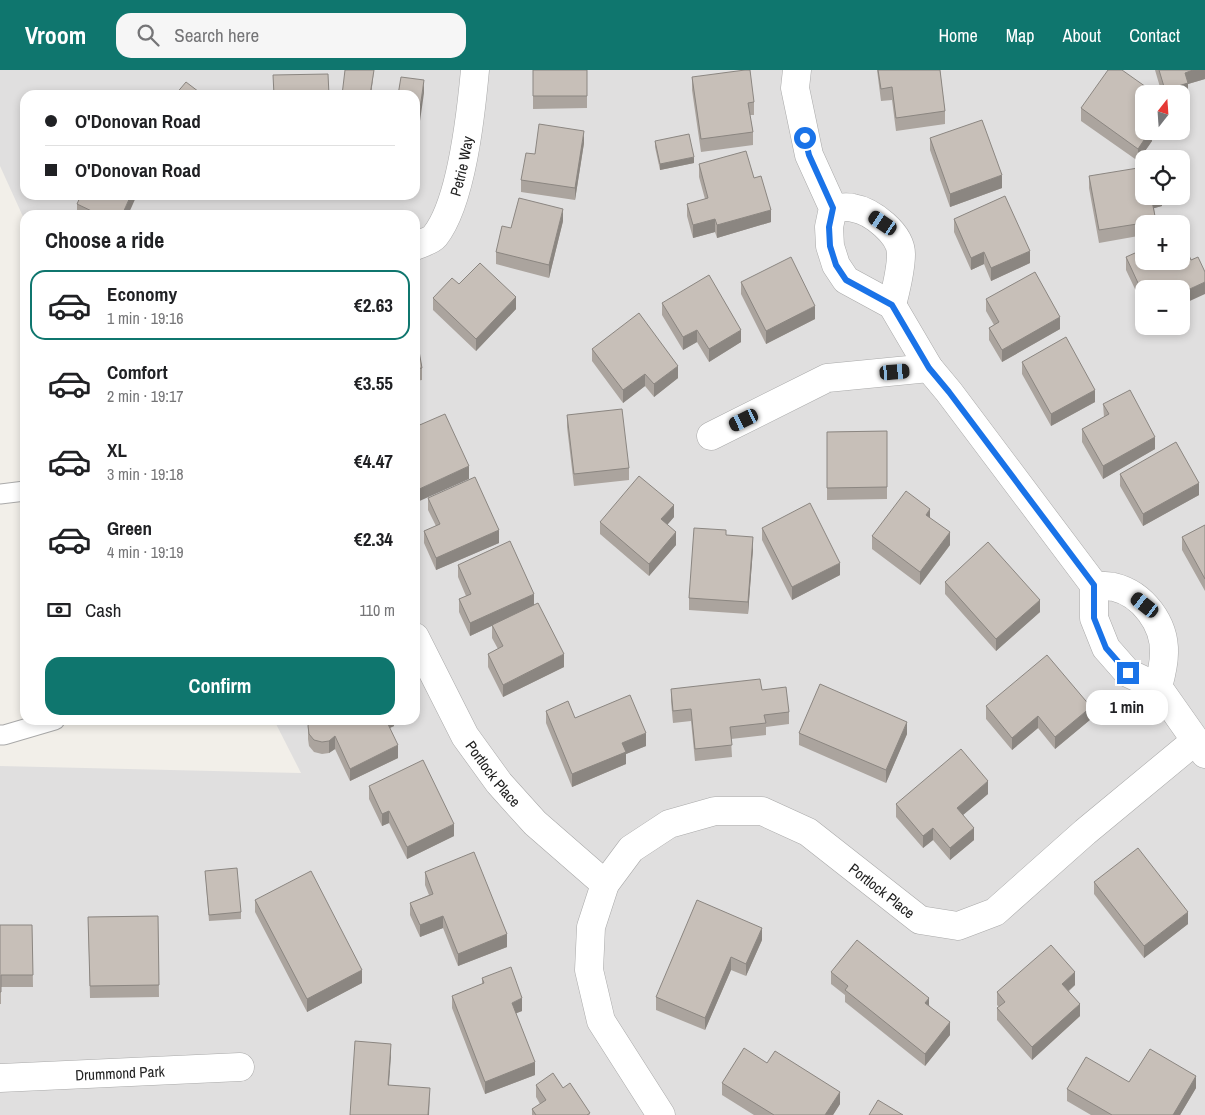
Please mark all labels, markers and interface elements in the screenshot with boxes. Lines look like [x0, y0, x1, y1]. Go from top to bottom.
search box [116, 13, 466, 58]
text: Vroom [25, 19, 86, 51]
icon: search [134, 21, 162, 49]
text: Search here [174, 22, 259, 48]
text: Home [938, 23, 978, 48]
text: Map [1006, 23, 1035, 48]
text: About [1063, 23, 1101, 48]
text: Contact [1129, 23, 1180, 48]
north arrow [1135, 85, 1190, 140]
map controls [1135, 85, 1190, 335]
text: O'Donovan Road [75, 108, 201, 134]
route start [794, 127, 816, 149]
street label: Petrie Way [444, 134, 478, 198]
button: locate [1135, 150, 1190, 205]
text: O'Donovan Road [75, 157, 201, 183]
car [866, 208, 899, 238]
button: + [1135, 215, 1190, 270]
text: Choose a ride [45, 225, 164, 255]
button: − [1135, 280, 1190, 335]
text: Economy [107, 281, 177, 307]
icon: car [47, 283, 92, 328]
text: €2.63 [354, 292, 393, 318]
text: 1 min · 19:16 [107, 307, 184, 329]
text: Comfort [107, 359, 168, 385]
icon: car [47, 361, 92, 406]
car [879, 363, 910, 381]
text: €3.55 [354, 370, 393, 396]
text: 2 min · 19:17 [107, 385, 184, 407]
car [727, 407, 760, 433]
text: XL [107, 437, 127, 463]
icon: car [47, 439, 92, 484]
text: €4.47 [354, 448, 393, 474]
text: 3 min · 19:18 [107, 463, 184, 485]
text: Green [107, 515, 152, 541]
icon: car [47, 517, 92, 562]
text: €2.34 [354, 526, 393, 552]
text: 4 min · 19:19 [107, 541, 184, 563]
car [1128, 590, 1161, 620]
icon: cash [45, 596, 73, 624]
text: Cash [85, 597, 121, 623]
text: 110 m [359, 599, 395, 621]
button: Confirm [45, 657, 395, 715]
route end [1117, 662, 1139, 684]
callout: 1 min [1087, 690, 1169, 726]
text: 1 min [1110, 696, 1144, 718]
street label: Portlock Place [461, 736, 526, 811]
street label: Portlock Place [845, 858, 920, 923]
street label: Drummond Park [75, 1060, 166, 1085]

